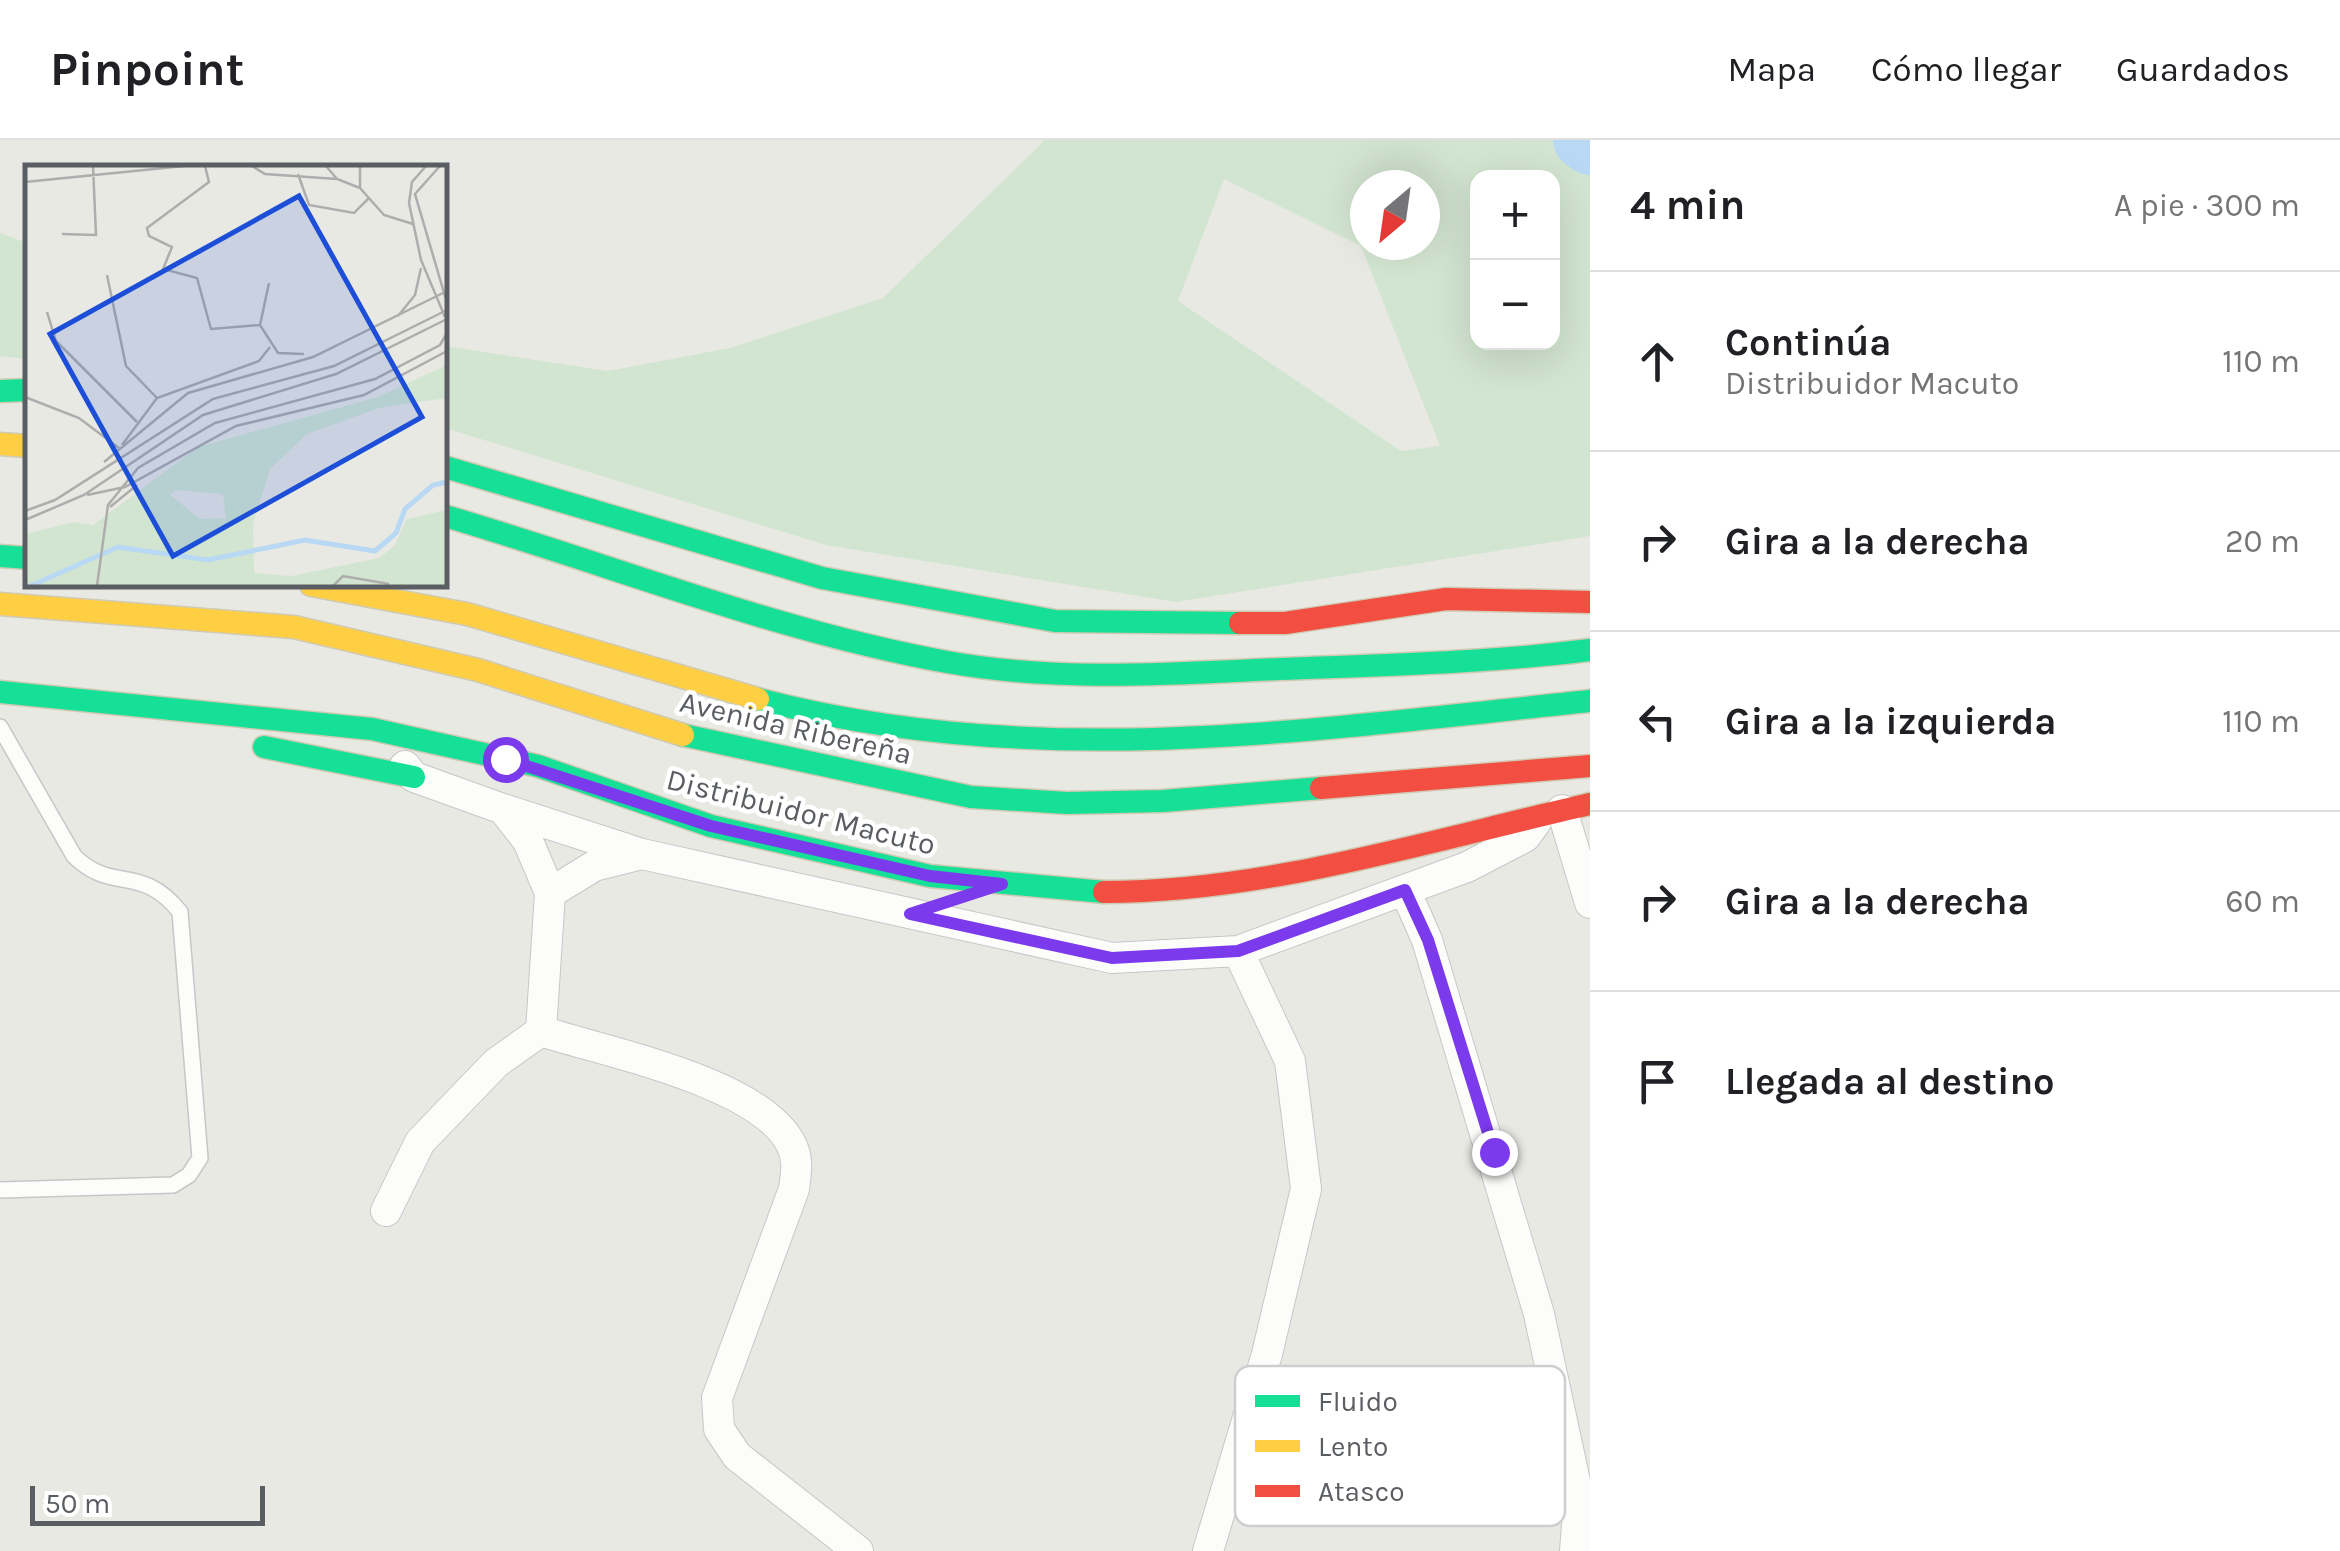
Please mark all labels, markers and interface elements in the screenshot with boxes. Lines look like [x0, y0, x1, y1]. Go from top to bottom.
text: Pinpoint [50, 41, 245, 97]
text: Mapa [1727, 49, 1816, 90]
text: Cómo llegar [1871, 49, 2061, 90]
text: Guardados [2116, 49, 2290, 90]
inset map [25, 165, 448, 588]
north arrow [1350, 170, 1440, 260]
map controls [1470, 170, 1560, 350]
button: + [1470, 170, 1560, 260]
text: 4 min [1630, 180, 1745, 230]
text: A pie · 300 m [2114, 187, 2300, 224]
button: − [1470, 260, 1560, 350]
text: Continúa [1725, 320, 1891, 365]
icon: ahead [1630, 334, 1685, 389]
text: 110 m [2222, 343, 2300, 380]
text: Distribuidor Macuto [1725, 365, 2019, 402]
icon: right [1630, 514, 1685, 569]
text: Gira a la derecha [1725, 519, 2030, 564]
text: 20 m [2225, 523, 2300, 560]
street label: Avenida Ribereña [677, 684, 915, 772]
icon: left [1630, 694, 1685, 749]
text: Gira a la izquierda [1725, 699, 2057, 744]
text: 110 m [2222, 703, 2300, 740]
route start [483, 737, 529, 783]
street label: Distribuidor Macuto [663, 761, 939, 863]
icon: right [1630, 874, 1685, 929]
text: Gira a la derecha [1725, 879, 2030, 924]
text: 60 m [2225, 883, 2300, 920]
icon: arrive [1630, 1054, 1685, 1109]
text: Llegada al destino [1725, 1059, 2055, 1104]
route end [1472, 1130, 1518, 1176]
legend [1235, 1366, 1565, 1526]
text: Fluido [1318, 1385, 1398, 1418]
text: Lento [1318, 1430, 1388, 1463]
text: Atasco [1318, 1475, 1405, 1508]
scale bar [30, 1481, 265, 1526]
text: 50 m [45, 1487, 110, 1520]

